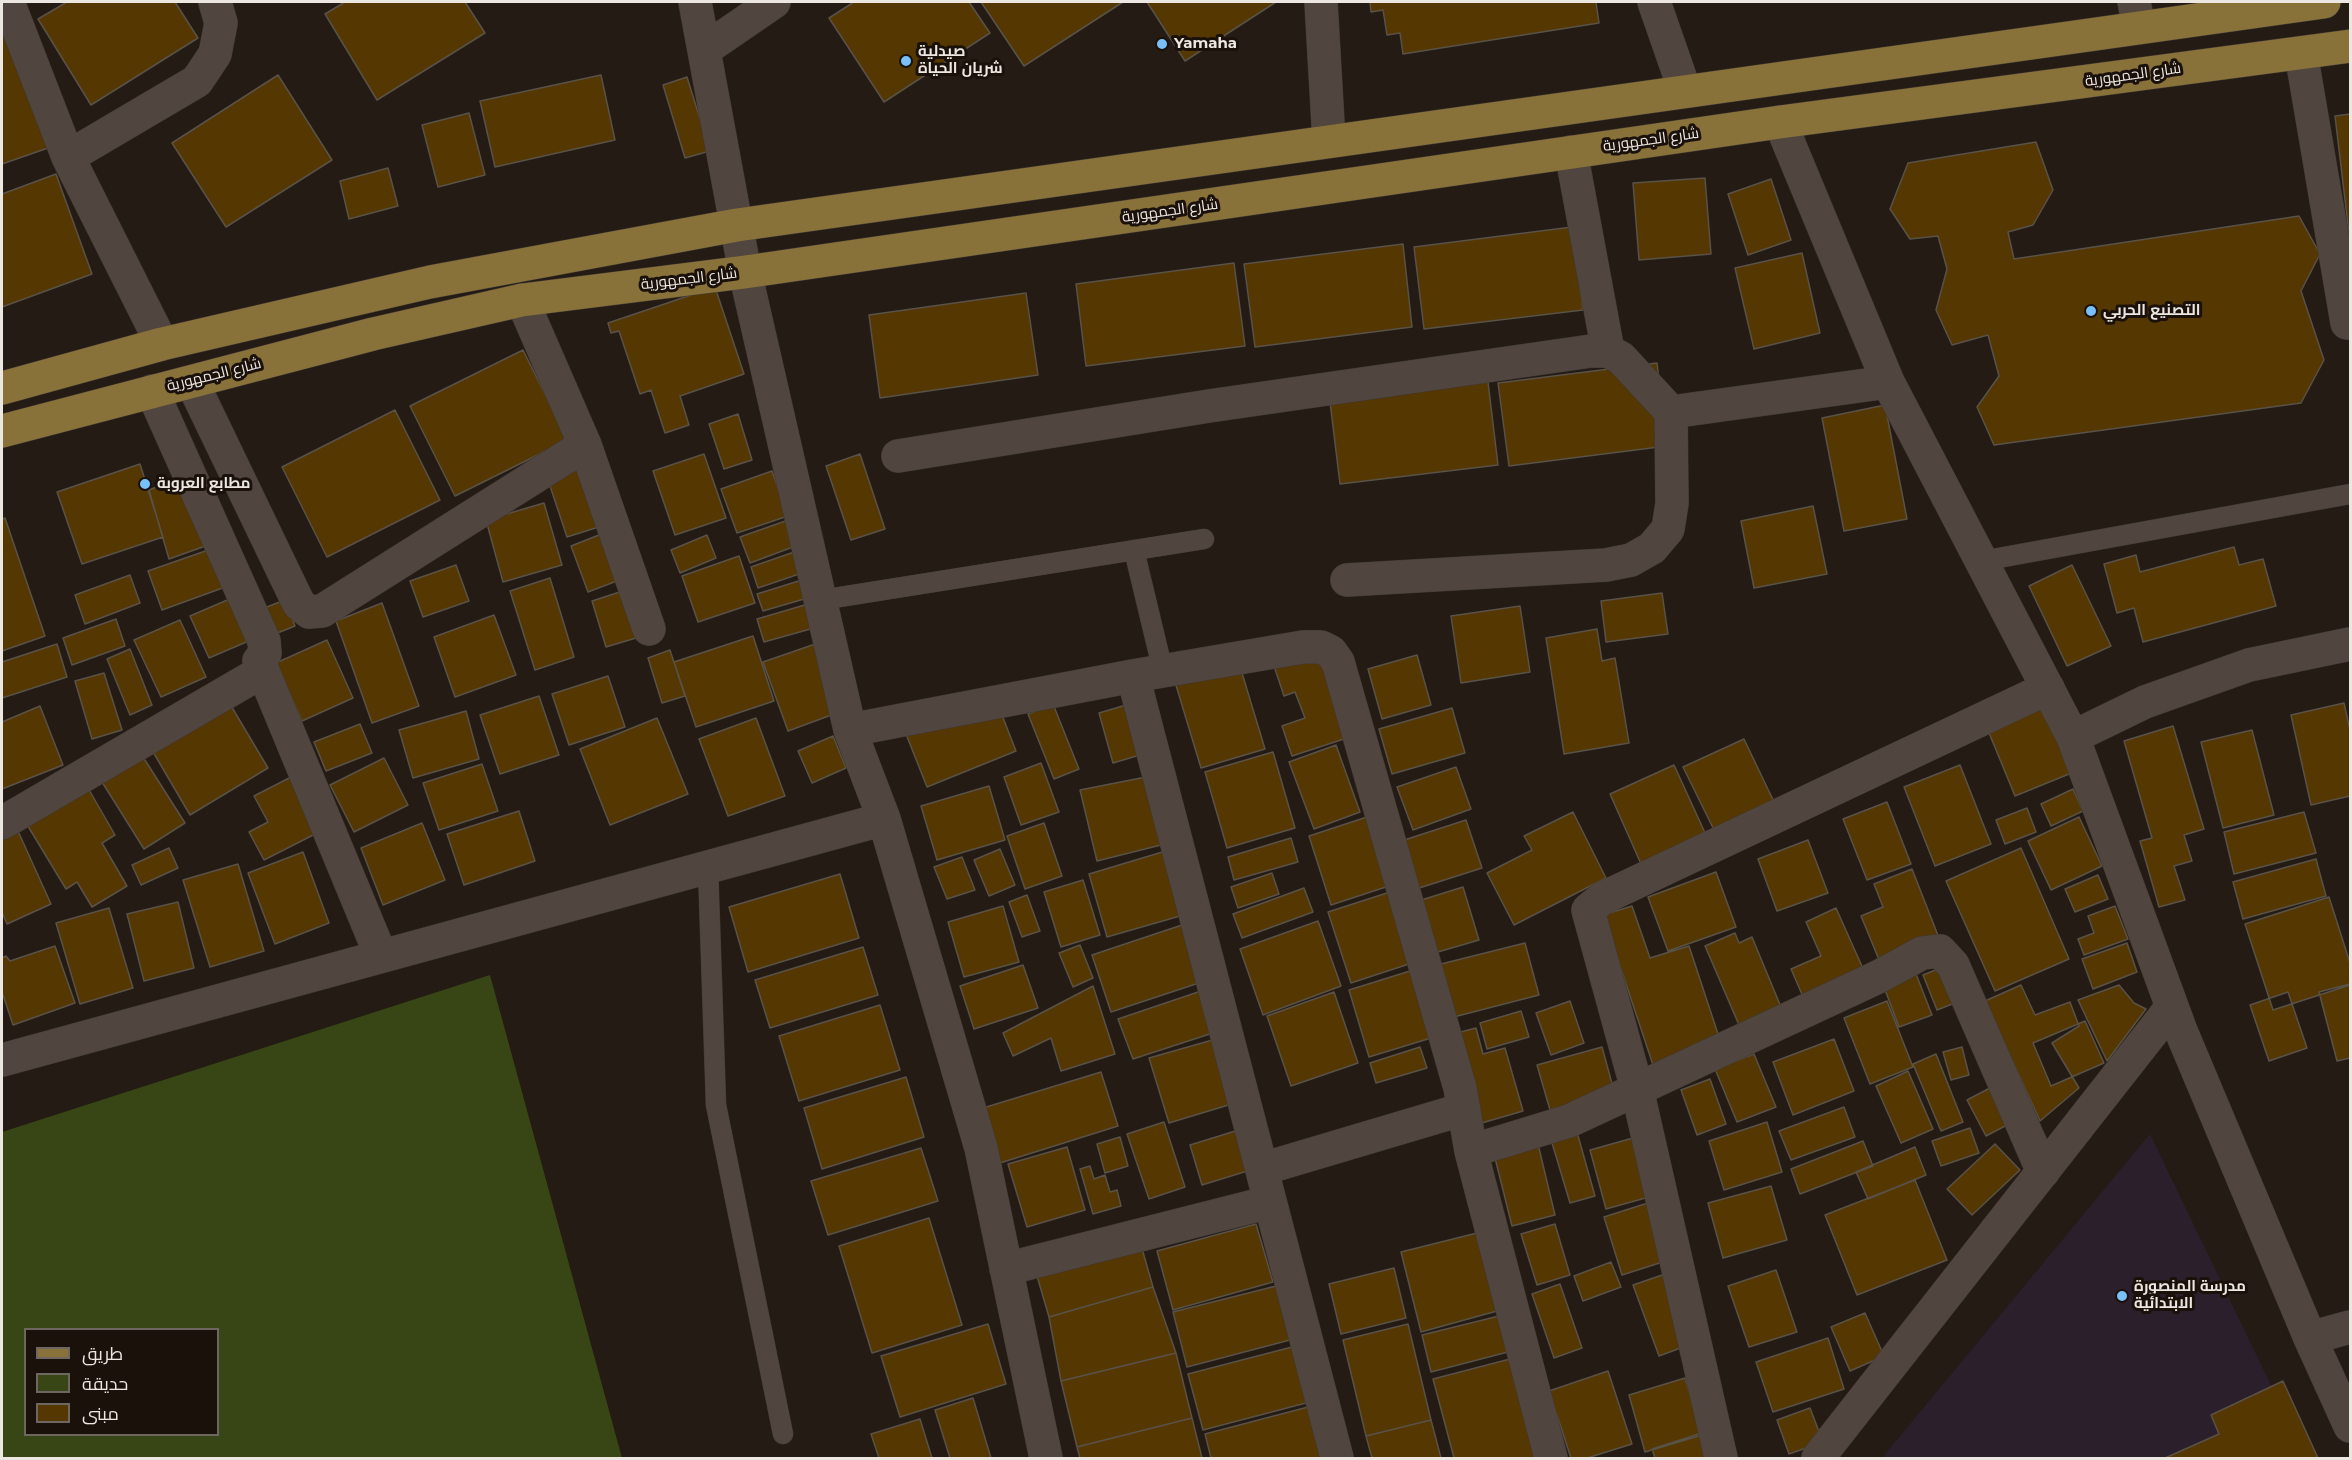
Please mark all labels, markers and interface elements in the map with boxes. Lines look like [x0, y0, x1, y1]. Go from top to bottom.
place label: Yamaha [1174, 35, 1237, 53]
marker: Yamaha [1155, 37, 1169, 51]
place label: صيدلية شريان الحياة [918, 43, 1003, 78]
marker: صيدلية شريان الحياة [899, 54, 913, 68]
street label: شارع الجمهورية [2084, 59, 2182, 91]
street label: شارع الجمهورية [1602, 124, 1700, 156]
street label: شارع الجمهورية [1121, 195, 1219, 227]
street label: شارع الجمهورية [640, 264, 738, 294]
place label: التصنيع الحربي [2103, 302, 2200, 320]
marker: التصنيع الحربي [2084, 304, 2098, 318]
street label: شارع الجمهورية [165, 355, 263, 395]
place label: مطابع العروبة [157, 475, 250, 493]
marker: مطابع العروبة [138, 477, 152, 491]
place label: مدرسة المنصورة الابتدائية [2134, 1278, 2246, 1313]
marker: مدرسة المنصورة الابتدائية [2115, 1289, 2129, 1303]
legend [24, 1328, 219, 1436]
text: طريق [82, 1343, 123, 1365]
text: حديقة [82, 1373, 128, 1395]
text: مبنى [82, 1403, 119, 1425]

